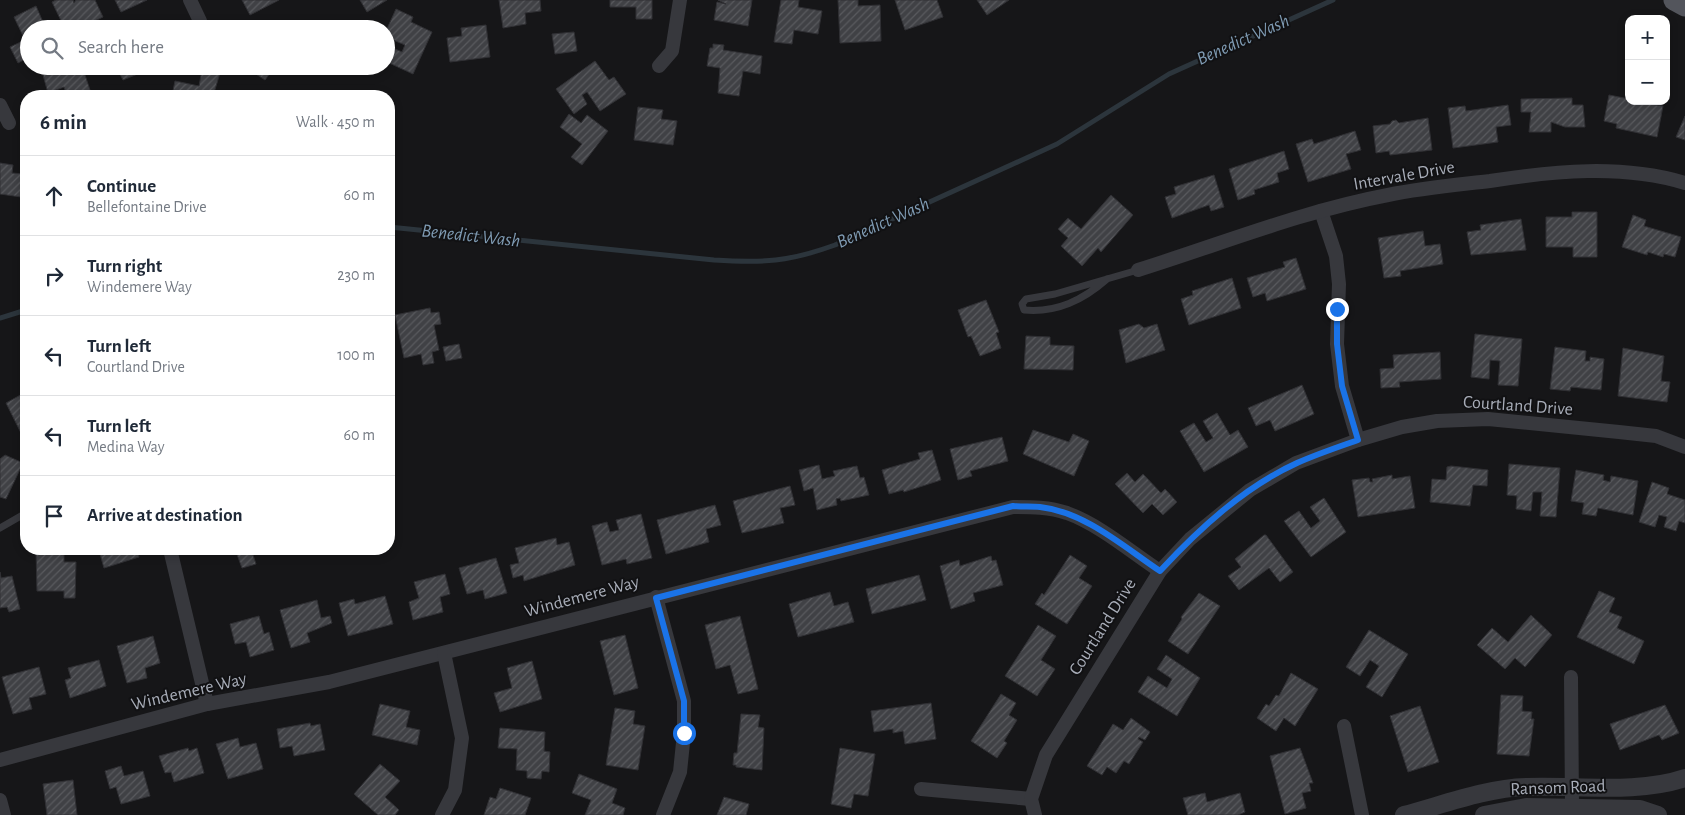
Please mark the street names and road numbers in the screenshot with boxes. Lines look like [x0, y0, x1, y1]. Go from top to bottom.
street label: Intervale Drive [1352, 158, 1456, 194]
street label: Courtland Drive [1463, 393, 1573, 419]
street label: Windemere Way [523, 573, 642, 621]
street label: Courtland Drive [1066, 576, 1140, 678]
street label: Windemere Way [129, 670, 249, 714]
street label: Ransom Road [1510, 777, 1606, 799]

